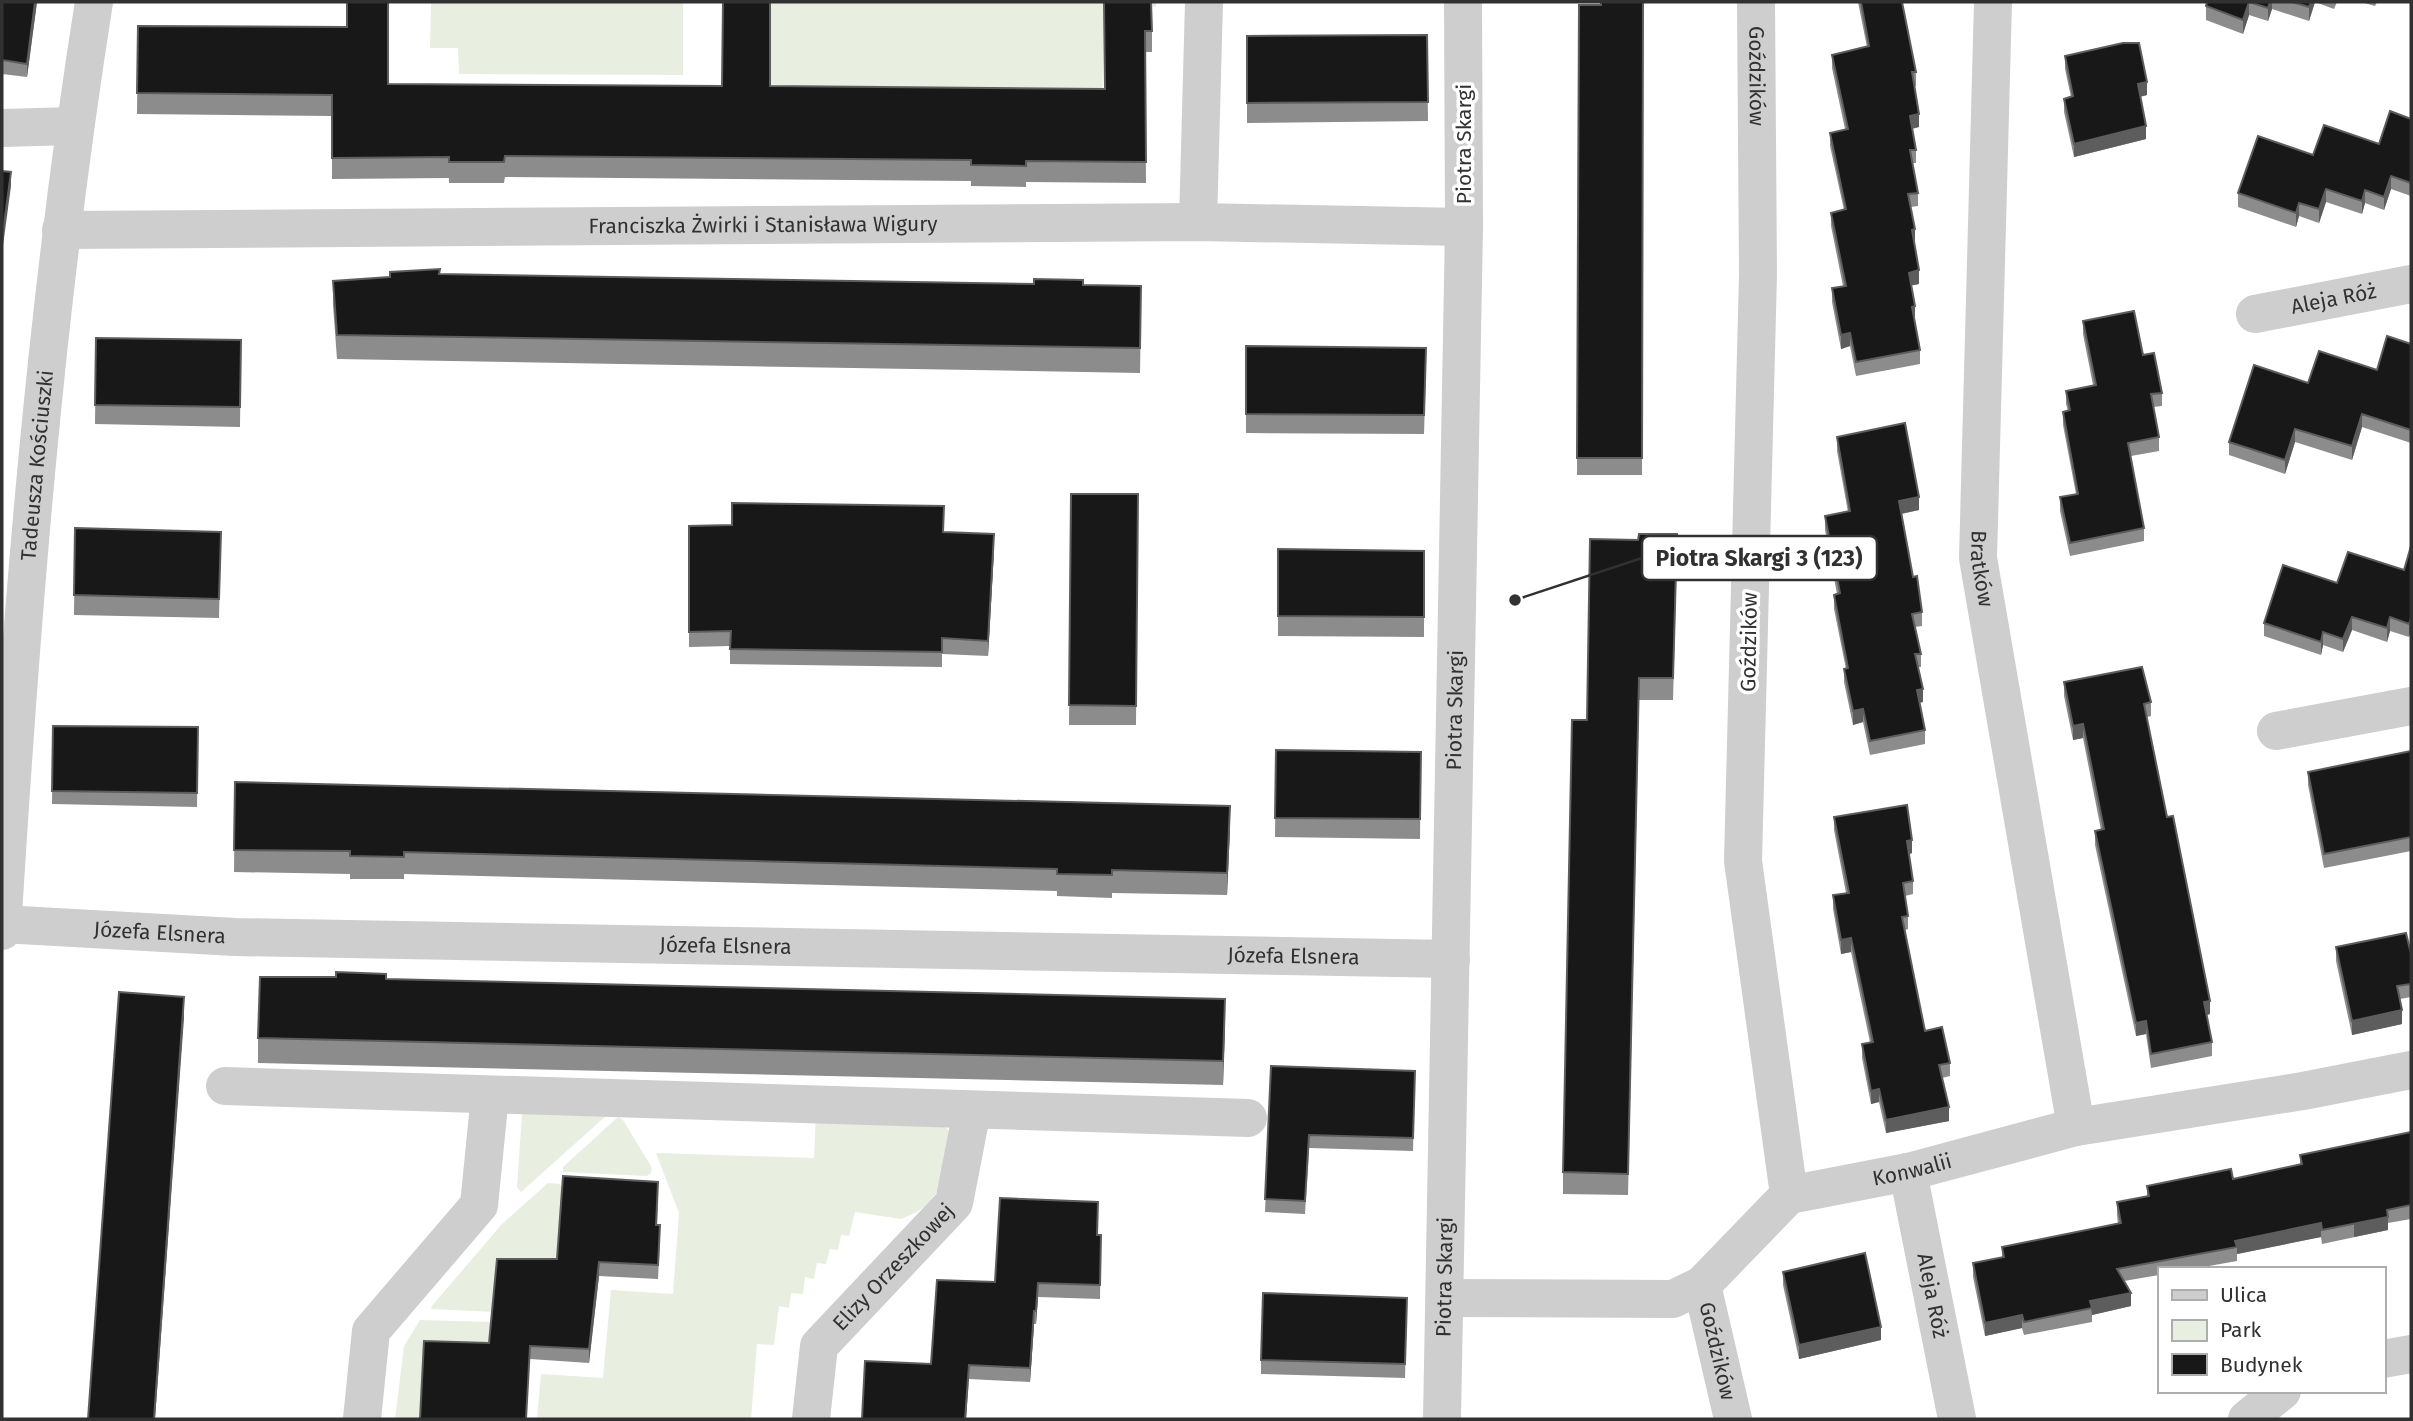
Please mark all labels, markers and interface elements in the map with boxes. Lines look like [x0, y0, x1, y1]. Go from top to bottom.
street label: Goździków [1743, 26, 1770, 126]
street label: Piotra Skargi [1451, 84, 1477, 204]
street label: Franciszka Żwirki i Stanisława Wigury [588, 211, 938, 239]
street label: Aleja Róż [2289, 278, 2378, 320]
street label: Tadeusza Kościuszki [15, 369, 59, 562]
street label: Bratków [1965, 530, 1999, 609]
callout: Piotra Skargi 3 (123) [1642, 536, 1877, 580]
text: Piotra Skargi 3 (123) [1655, 544, 1863, 572]
street label: Goździków [1735, 592, 1763, 692]
street label: Piotra Skargi [1441, 650, 1469, 771]
street label: Józefa Elsnera [93, 916, 227, 949]
street label: Józefa Elsnera [659, 932, 792, 960]
street label: Józefa Elsnera [1227, 942, 1360, 970]
street label: Konwalii [1870, 1148, 1955, 1192]
street label: Elizy Orzeszkowej [827, 1198, 960, 1336]
street label: Piotra Skargi [1431, 1217, 1459, 1337]
street label: Aleja Róż [1911, 1251, 1954, 1340]
legend [2158, 1267, 2385, 1393]
text: Ulica [2220, 1282, 2267, 1308]
street label: Goździków [1693, 1300, 1741, 1403]
text: Park [2220, 1317, 2262, 1343]
text: Budynek [2220, 1352, 2303, 1378]

